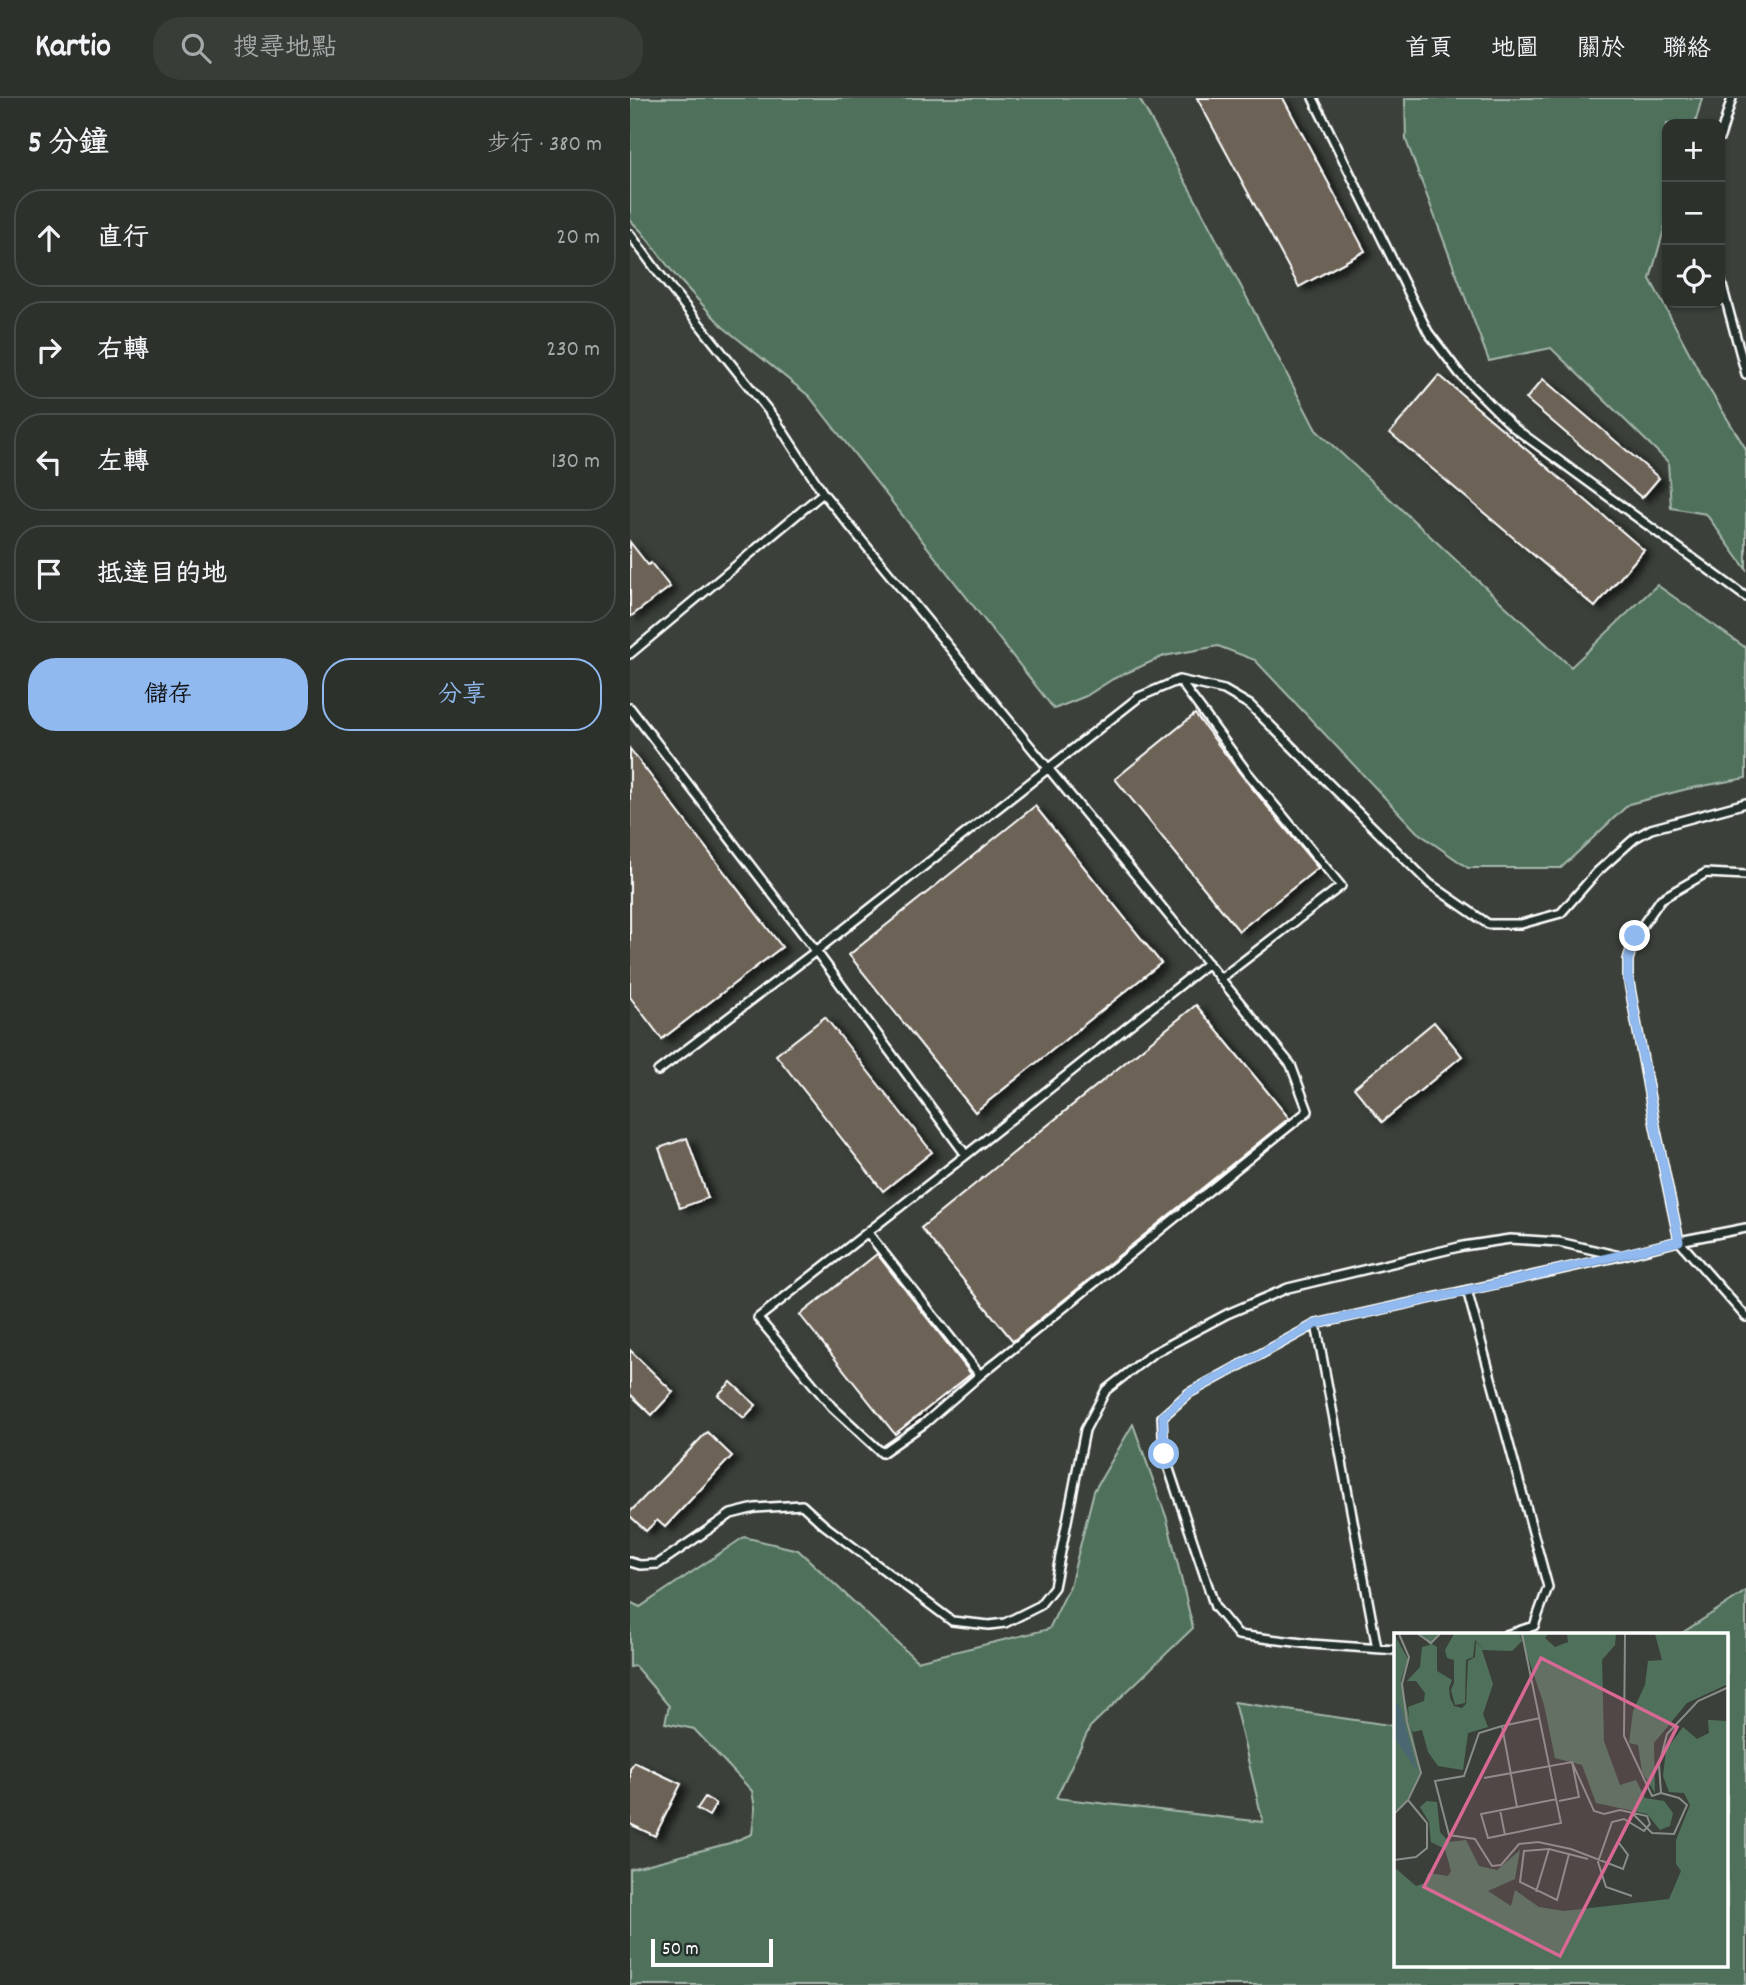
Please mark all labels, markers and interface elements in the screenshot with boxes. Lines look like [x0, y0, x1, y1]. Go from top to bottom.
search box [153, 17, 643, 80]
text: Kartio [35, 25, 111, 72]
icon: search [177, 29, 215, 67]
text: 搜尋地點 [233, 31, 337, 68]
text: 首頁 [1405, 33, 1453, 67]
text: 地圖 [1491, 33, 1539, 67]
text: 關於 [1577, 33, 1625, 67]
text: 聯絡 [1663, 33, 1711, 67]
map controls [1662, 119, 1725, 308]
button: + [1662, 119, 1725, 182]
text: 5 分鐘 [28, 124, 109, 167]
text: 步行 · 380 m [487, 129, 602, 162]
button: − [1662, 182, 1725, 245]
icon: ahead [30, 219, 68, 257]
text: 直行 [97, 221, 149, 258]
text: 20 m [556, 222, 600, 255]
button: locate [1662, 245, 1725, 308]
icon: right [30, 331, 68, 369]
text: 右轉 [97, 333, 149, 370]
text: 230 m [546, 334, 600, 367]
icon: left [30, 443, 68, 481]
text: 左轉 [97, 445, 149, 482]
text: 130 m [551, 446, 600, 479]
icon: arrive [30, 555, 68, 593]
text: 抵達目的地 [97, 557, 227, 594]
button: 儲存 [28, 658, 308, 731]
button: 分享 [322, 658, 602, 731]
route end [1619, 920, 1650, 951]
route start [1148, 1438, 1179, 1469]
inset map [1394, 1633, 1728, 1968]
scale bar [651, 1936, 774, 1968]
text: 50 m [662, 1937, 699, 1964]

